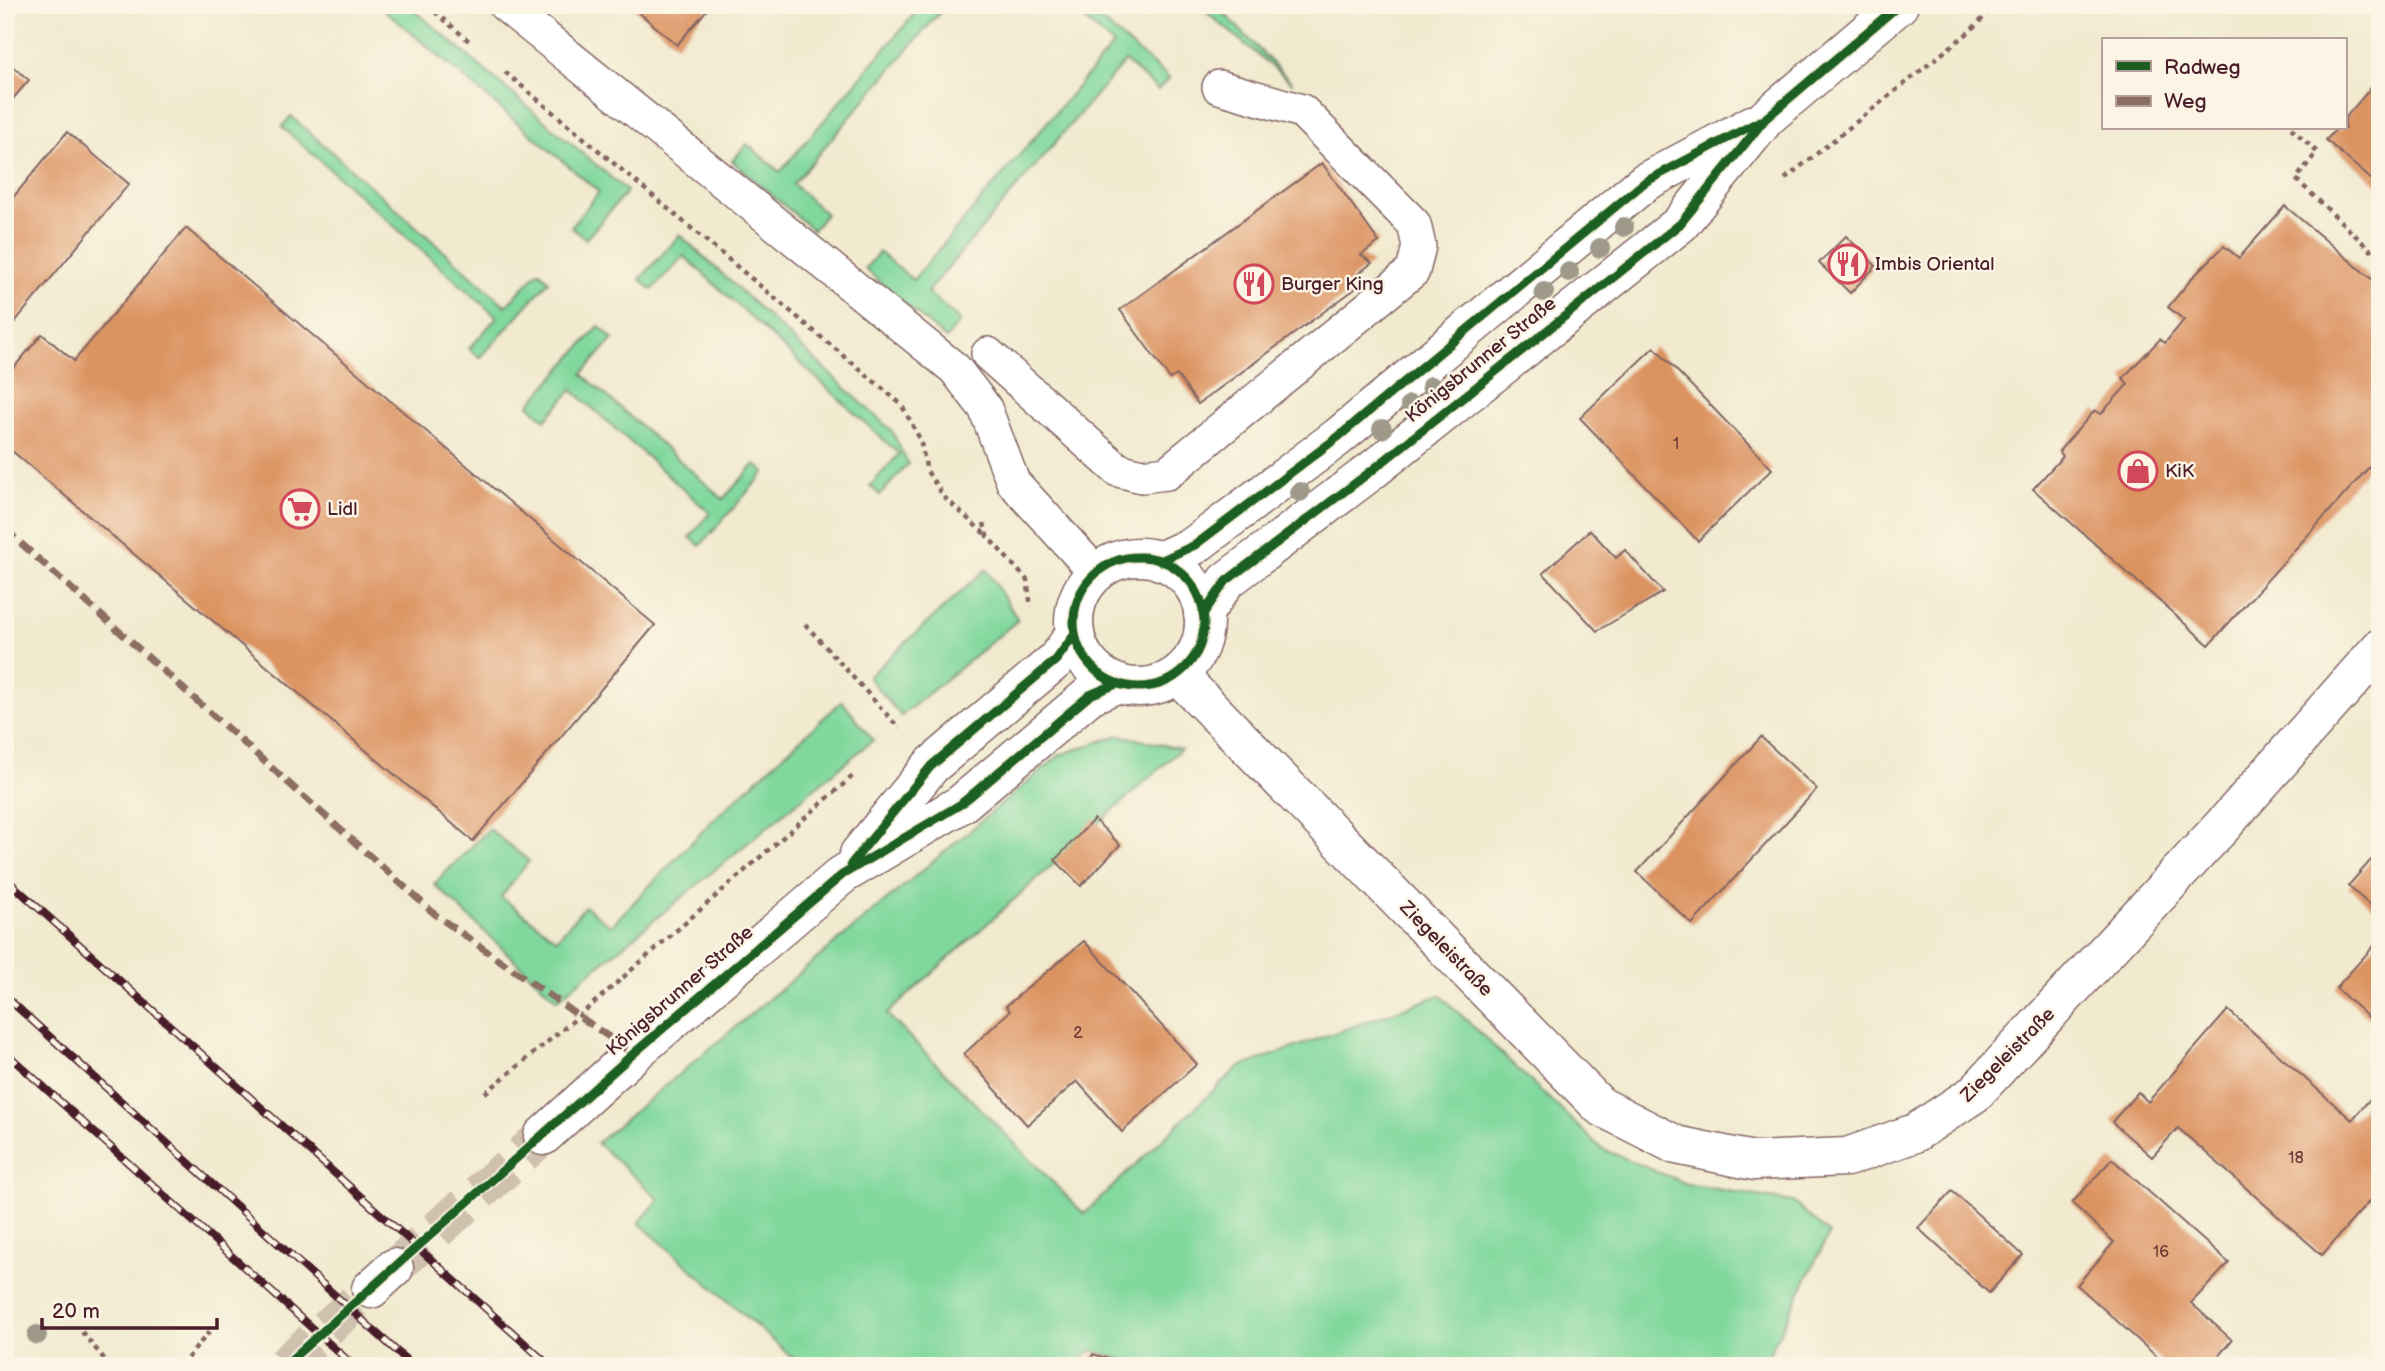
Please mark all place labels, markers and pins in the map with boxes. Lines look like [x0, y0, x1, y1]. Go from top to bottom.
restaurant icon: Imbis Oriental [1827, 243, 1869, 285]
place label: Imbis Oriental [1875, 253, 1994, 276]
restaurant icon: Burger King [1233, 263, 1275, 305]
place label: Burger King [1281, 273, 1384, 296]
shop icon: KiK [2117, 450, 2159, 492]
place label: KiK [2165, 460, 2195, 483]
supermarket icon: Lidl [279, 488, 321, 530]
place label: Lidl [327, 498, 358, 521]

